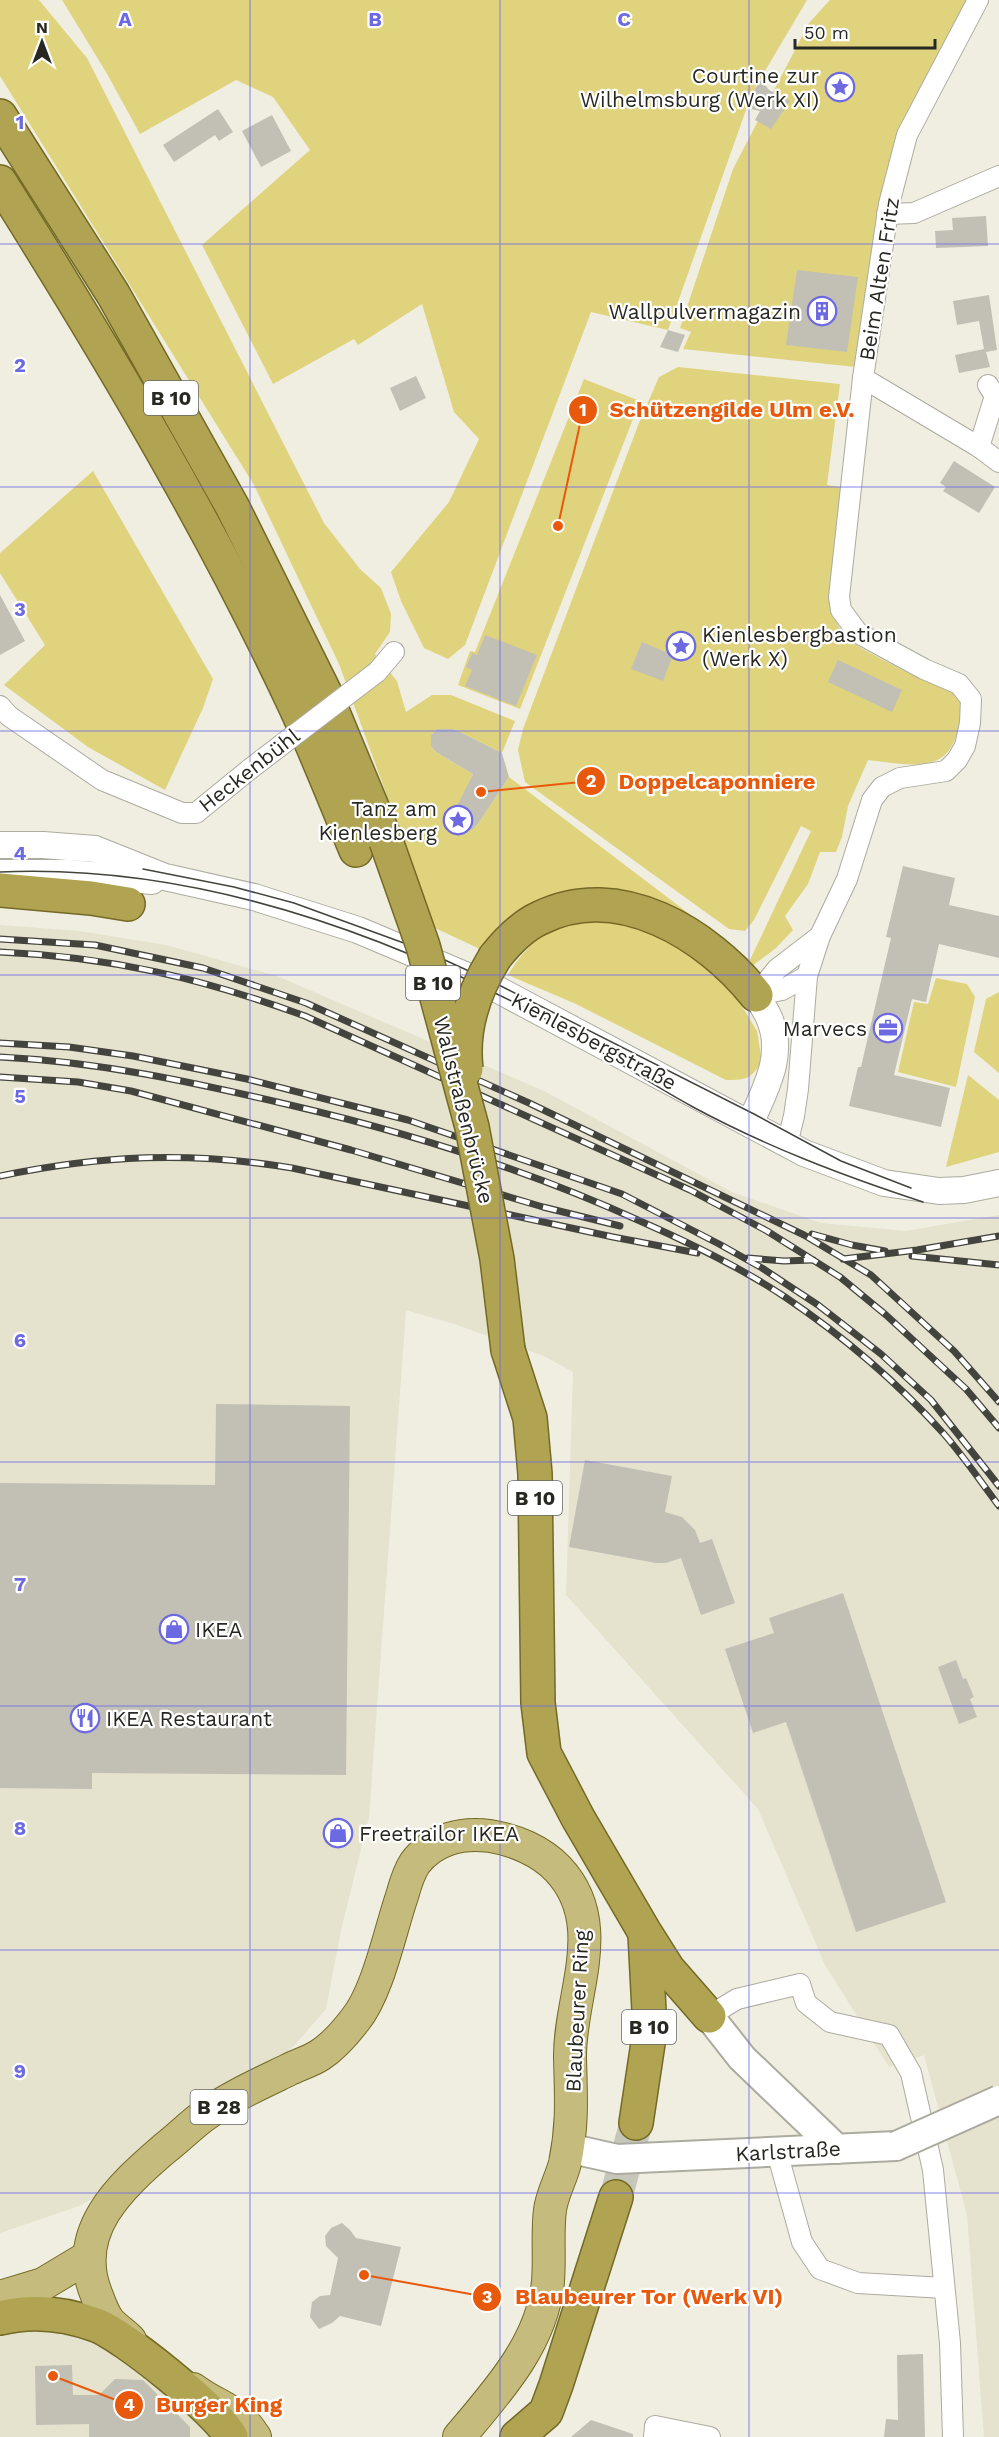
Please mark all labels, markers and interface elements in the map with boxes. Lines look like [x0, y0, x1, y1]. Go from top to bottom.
text: A [118, 7, 132, 31]
text: B [368, 7, 382, 31]
text: C [617, 7, 631, 31]
north arrow [12, 12, 72, 72]
scale bar [795, 12, 934, 50]
text: N [36, 18, 48, 37]
text: 50 m [804, 22, 849, 43]
place label: Courtine zur Wilhelmsburg (Werk XI) [580, 63, 819, 112]
place icon: Courtine zur Wilhelmsburg (Werk XI) [824, 71, 856, 103]
text: 1 [16, 110, 24, 134]
street label: Beim Alten Fritz [854, 196, 904, 362]
building icon: Wallpulvermagazin [806, 295, 838, 327]
place label: Wallpulvermagazin [608, 299, 801, 324]
text: 2 [14, 353, 26, 377]
road number: B 10 [144, 381, 198, 415]
callout: Schützengilde Ulm e.V. [568, 390, 867, 430]
text: Schützengilde Ulm e.V. [609, 397, 855, 422]
text: 1 [579, 399, 587, 420]
text: 3 [14, 597, 26, 621]
place label: Kienlesbergbastion (Werk X) [702, 622, 897, 671]
place icon: Kienlesbergbastion (Werk X) [665, 630, 697, 662]
street label: Heckenbühl [194, 722, 305, 817]
callout: Doppelcaponniere [576, 761, 827, 801]
text: Doppelcaponniere [618, 769, 816, 794]
text: 2 [586, 770, 596, 791]
place label: Tanz am Kienlesberg [318, 796, 438, 845]
place icon: Tanz am Kienlesberg [442, 804, 474, 836]
text: 4 [14, 841, 27, 865]
road number: B 10 [406, 966, 460, 1000]
street label: Kienlesbergstraße [507, 987, 681, 1095]
office icon: Marvecs [872, 1012, 904, 1044]
street label: Wallstraßenbrücke [429, 1014, 499, 1206]
place label: Marvecs [783, 1016, 867, 1041]
text: 5 [14, 1084, 26, 1108]
text: 6 [14, 1328, 26, 1352]
road number: B 10 [508, 1481, 562, 1515]
text: 7 [14, 1572, 26, 1596]
shop icon: IKEA [158, 1613, 190, 1645]
place label: IKEA [195, 1617, 242, 1642]
restaurant icon: IKEA Restaurant [69, 1702, 101, 1734]
place label: IKEA Restaurant [106, 1706, 272, 1731]
text: 8 [14, 1816, 26, 1840]
shop icon: Freetrailor IKEA [322, 1817, 354, 1849]
place label: Freetrailor IKEA [359, 1821, 519, 1846]
street label: Blaubeurer Ring [560, 1928, 594, 2093]
road number: B 10 [622, 2010, 676, 2044]
text: 9 [14, 2059, 26, 2083]
road number: B 28 [190, 2090, 248, 2124]
street label: Karlstraße [735, 2136, 841, 2166]
callout: Blaubeurer Tor (Werk VI) [472, 2277, 796, 2317]
text: Blaubeurer Tor (Werk VI) [515, 2284, 783, 2309]
text: 3 [482, 2286, 492, 2307]
callout: Burger King [114, 2385, 295, 2425]
text: Burger King [156, 2392, 283, 2417]
text: 4 [123, 2394, 135, 2415]

